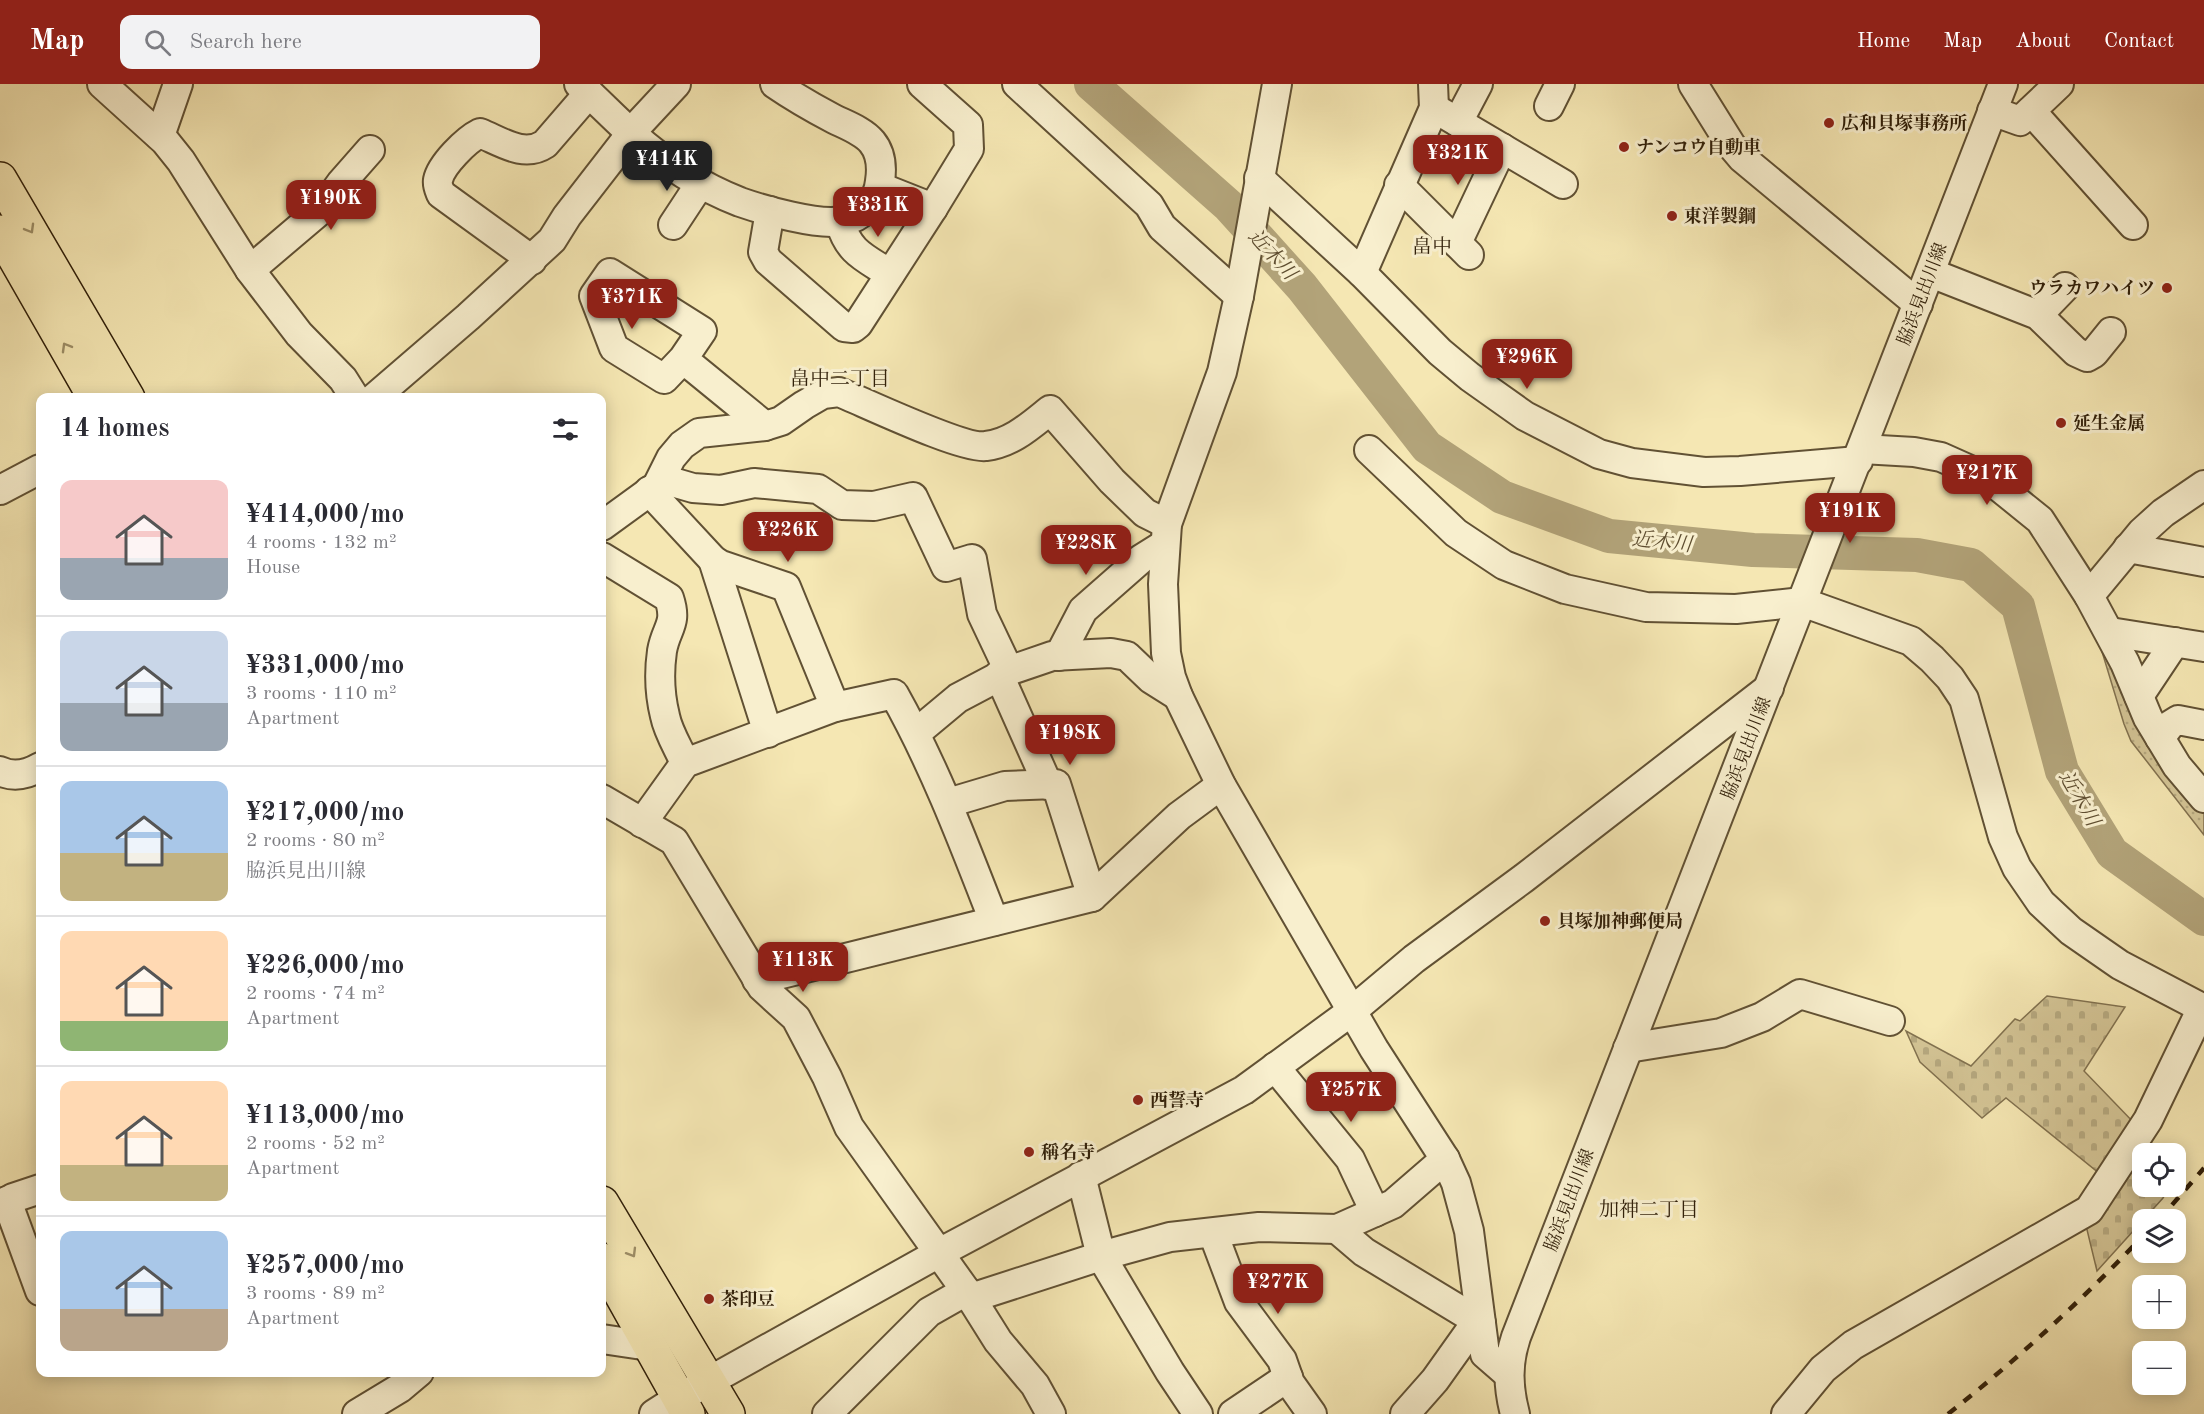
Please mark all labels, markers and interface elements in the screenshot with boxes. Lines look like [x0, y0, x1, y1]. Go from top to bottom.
search box [120, 15, 540, 69]
icon: search [141, 26, 174, 59]
text: Map [30, 28, 84, 56]
text: Search here [189, 31, 302, 53]
text: Home [1857, 31, 1910, 52]
text: Map [1943, 31, 1982, 52]
text: About [2015, 31, 2071, 52]
text: Contact [2104, 31, 2174, 52]
place label: 広和貝塚事務所 [1841, 113, 1967, 133]
marker: 広和貝塚事務所 [1822, 116, 1836, 130]
pin: ¥321K [1416, 135, 1500, 186]
place label: ナンコウ自動車 [1636, 137, 1761, 157]
marker: ナンコウ自動車 [1617, 140, 1631, 154]
pin: ¥414K [625, 141, 709, 192]
text: ¥321K [1427, 144, 1489, 164]
text: ¥414K [636, 150, 698, 170]
pin: ¥190K [289, 180, 373, 231]
pin: ¥331K [836, 187, 920, 238]
text: ¥190K [300, 189, 362, 209]
text: ¥331K [847, 196, 909, 216]
place label: 東洋製鋼 [1684, 206, 1756, 226]
marker: 東洋製鋼 [1665, 209, 1679, 223]
one-way arrow [22, 223, 34, 233]
water label: 近木川 [1244, 225, 1302, 286]
district label: 畠中 [1412, 236, 1452, 258]
street label: 脇浜見出川線 [1893, 240, 1951, 348]
pin: ¥371K [590, 279, 674, 330]
place label: ウラカワハイツ [2029, 279, 2155, 298]
marker: ウラカワハイツ [2160, 281, 2174, 295]
text: ¥371K [601, 288, 663, 308]
pin: ¥296K [1485, 339, 1569, 390]
one-way arrow [61, 343, 73, 353]
text: ¥296K [1496, 348, 1558, 368]
district label: 畠中二丁目 [790, 368, 890, 390]
icon: filters [549, 413, 582, 446]
place label: 延生金属 [2073, 413, 2145, 433]
text: 14 homes [60, 416, 169, 442]
marker: 延生金属 [2054, 416, 2068, 430]
pin: ¥217K [1945, 455, 2029, 506]
text: ¥217K [1956, 464, 2018, 484]
pin: ¥191K [1808, 493, 1892, 544]
text: ¥414,000/mo [246, 502, 404, 528]
text: ¥191K [1819, 502, 1881, 522]
icon: home [108, 504, 180, 576]
pin: ¥226K [746, 512, 830, 563]
text: ¥226K [757, 521, 819, 541]
pin: ¥228K [1044, 525, 1128, 576]
water label: 近木川 [1631, 528, 1695, 556]
text: 4 rooms · 132 m² [246, 533, 396, 553]
text: ¥228K [1055, 534, 1117, 554]
text: House [246, 558, 300, 578]
text: ¥331,000/mo [246, 653, 404, 679]
icon: home [108, 655, 180, 727]
text: 3 rooms · 110 m² [246, 684, 396, 704]
street label: 脇浜見出川線 [1717, 694, 1775, 802]
text: Apartment [246, 709, 340, 729]
pin: ¥198K [1028, 715, 1112, 766]
text: ¥198K [1039, 724, 1101, 744]
water label: 近木川 [2055, 767, 2105, 832]
text: ¥217,000/mo [246, 800, 404, 826]
icon: home [108, 805, 180, 877]
text: 2 rooms · 80 m² [246, 831, 385, 851]
text: 脇浜見出川線 [246, 862, 366, 882]
place label: 貝塚加神郵便局 [1557, 911, 1683, 931]
marker: 貝塚加神郵便局 [1538, 914, 1552, 928]
pin: ¥113K [761, 942, 845, 993]
text: ¥113K [772, 951, 834, 971]
text: ¥226,000/mo [246, 953, 404, 979]
icon: home [108, 955, 180, 1027]
text: 2 rooms · 74 m² [246, 984, 385, 1004]
text: Apartment [246, 1009, 340, 1029]
pin: ¥257K [1309, 1072, 1393, 1123]
text: ¥257K [1320, 1081, 1382, 1101]
place label: 西誓寺 [1150, 1090, 1204, 1110]
marker: 西誓寺 [1131, 1093, 1145, 1107]
text: ¥113,000/mo [246, 1103, 404, 1129]
icon: home [108, 1105, 180, 1177]
text: 2 rooms · 52 m² [246, 1134, 385, 1154]
place label: 稱名寺 [1041, 1142, 1095, 1162]
map controls [2132, 1143, 2186, 1395]
button: locate [2132, 1143, 2186, 1197]
marker: 稱名寺 [1022, 1145, 1036, 1159]
street label: 脇浜見出川線 [1540, 1146, 1598, 1254]
text: Apartment [246, 1159, 340, 1179]
district label: 加神二丁目 [1599, 1199, 1699, 1221]
button: layers [2132, 1209, 2186, 1263]
one-way arrow [624, 1247, 636, 1257]
text: ¥257,000/mo [246, 1253, 404, 1279]
icon: home [108, 1255, 180, 1327]
pin: ¥277K [1236, 1264, 1320, 1315]
text: ¥277K [1247, 1273, 1309, 1293]
button: + [2132, 1275, 2186, 1329]
text: 3 rooms · 89 m² [246, 1284, 385, 1304]
place label: 茶印豆 [721, 1289, 775, 1309]
marker: 茶印豆 [702, 1292, 716, 1306]
text: Apartment [246, 1309, 340, 1329]
button: − [2132, 1341, 2186, 1395]

